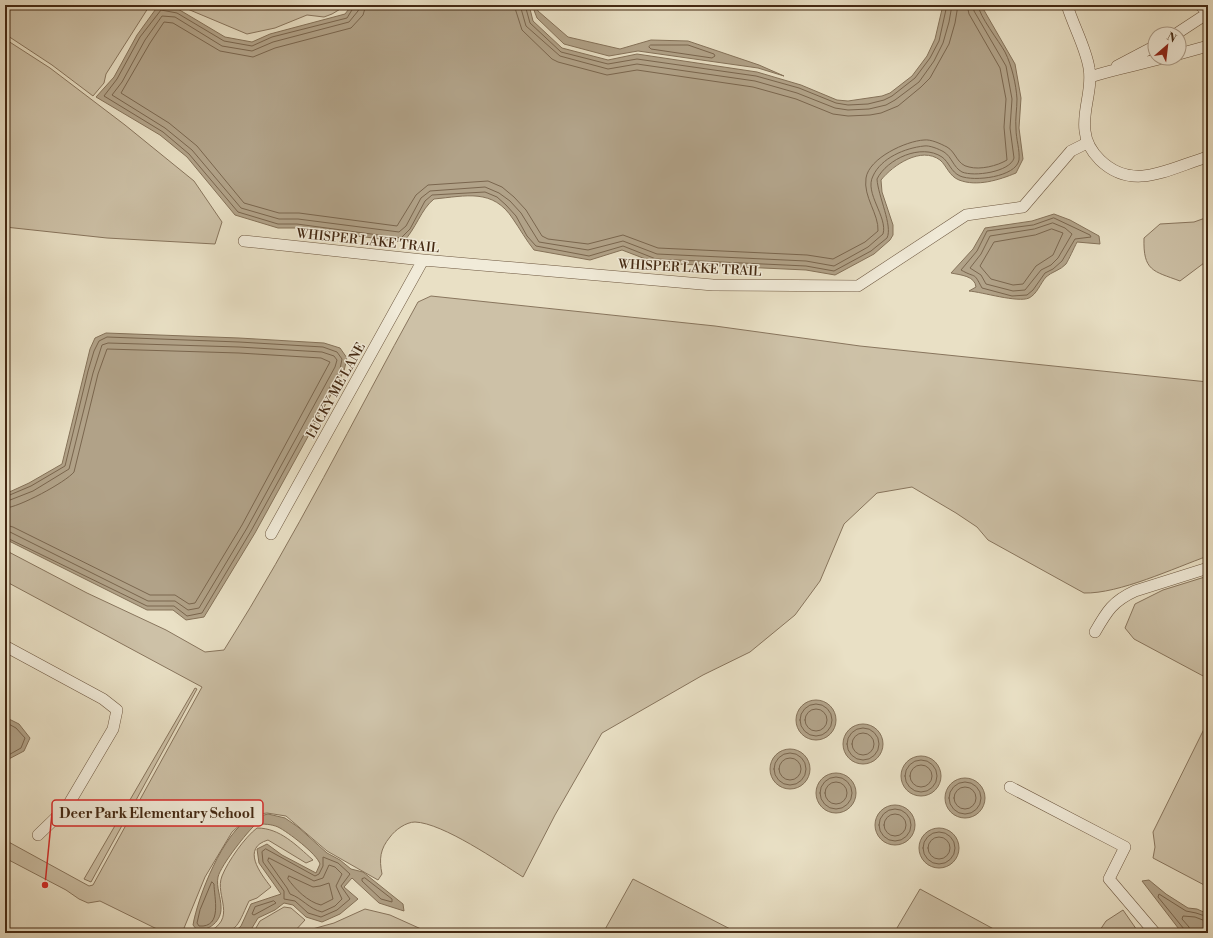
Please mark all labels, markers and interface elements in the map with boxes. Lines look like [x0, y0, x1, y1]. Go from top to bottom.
north arrow [1147, 26, 1187, 66]
text: N [1164, 30, 1179, 46]
street label: WHISPER LAKE TRAIL [295, 225, 441, 256]
street label: WHISPER LAKE TRAIL [617, 256, 762, 280]
street label: LUCKY ME LANE [303, 340, 369, 441]
callout: Deer Park Elementary School [52, 800, 263, 826]
text: Deer Park Elementary School [59, 805, 255, 823]

